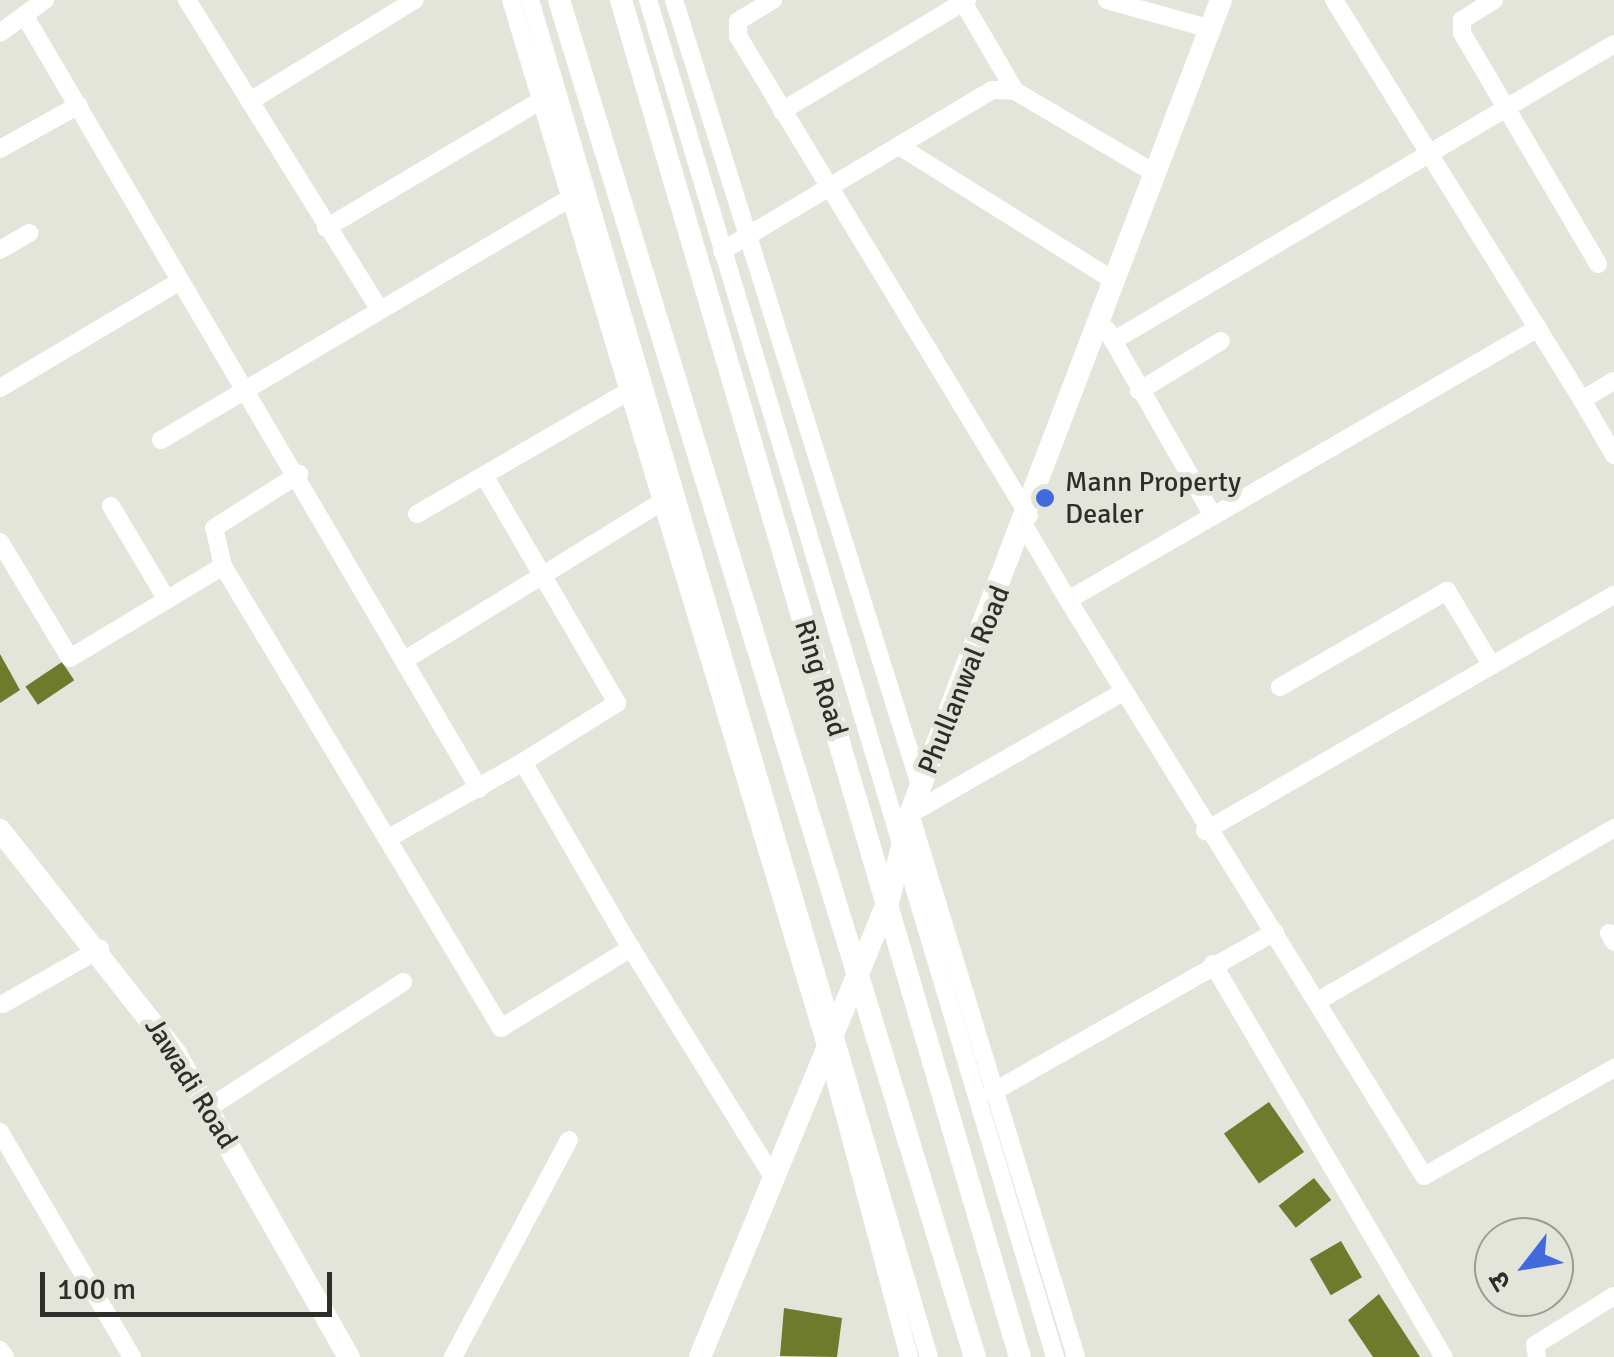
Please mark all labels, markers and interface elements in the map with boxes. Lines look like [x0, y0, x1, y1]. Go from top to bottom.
place label: Mann Property Dealer [1065, 465, 1241, 531]
marker: Mann Property Dealer [1034, 487, 1056, 509]
street label: Phullanwal Road [911, 581, 1017, 779]
street label: Ring Road [787, 615, 855, 741]
street label: Jawadi Road [137, 1011, 245, 1155]
north arrow [1474, 1217, 1574, 1317]
scale bar [45, 1252, 338, 1314]
text: उ [1481, 1266, 1519, 1297]
text: 100 m [57, 1271, 136, 1308]

